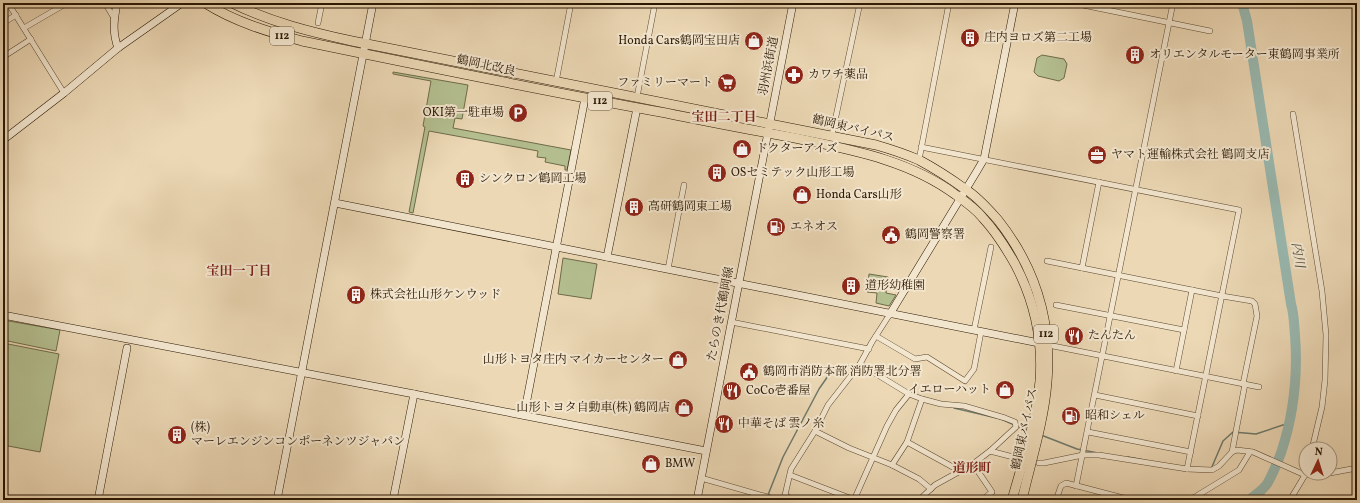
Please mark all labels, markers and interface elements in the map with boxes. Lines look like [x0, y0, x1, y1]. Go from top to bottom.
road number: 112 [270, 27, 294, 45]
building icon: 庄内ヨロズ第二工場 [959, 27, 981, 49]
shop icon: Honda Cars鶴岡宝田店 [743, 30, 765, 52]
place label: 庄内ヨロズ第二工場 [984, 30, 1092, 46]
place label: Honda Cars鶴岡宝田店 [618, 33, 740, 49]
street label: 羽州浜街道 [755, 35, 783, 97]
building icon: オリエンタルモーター東鶴岡事業所 [1124, 44, 1146, 66]
place label: オリエンタルモーター東鶴岡事業所 [1149, 47, 1340, 63]
street label: 鶴岡北改良 [455, 52, 517, 80]
pharmacy icon: カワチ薬品 [783, 64, 805, 86]
place label: カワチ薬品 [808, 67, 868, 83]
supermarket icon: ファミリーマート [716, 72, 738, 94]
place label: ファミリーマート [617, 75, 713, 91]
road number: 112 [588, 92, 612, 110]
parking icon: OKI第一駐車場 [507, 102, 529, 124]
place label: OKI第一駐車場 [423, 105, 504, 121]
district label: 宝田二丁目 [691, 109, 757, 127]
street label: 鶴岡東バイパス [810, 112, 896, 146]
shop icon: ドクターアイズ [731, 138, 753, 160]
place label: ドクターアイズ [756, 141, 838, 157]
office icon: ヤマト運輸株式会社 鶴岡支店 [1086, 144, 1108, 166]
place label: ヤマト運輸株式会社 鶴岡支店 [1111, 147, 1269, 163]
building icon: OSセミテック山形工場 [706, 162, 728, 184]
place label: OSセミテック山形工場 [731, 165, 854, 181]
building icon: シンクロン鶴岡工場 [454, 168, 476, 190]
place label: シンクロン鶴岡工場 [479, 171, 586, 187]
shop icon: Honda Cars山形 [791, 184, 813, 206]
place label: Honda Cars山形 [816, 187, 902, 203]
building icon: 高研鶴岡東工場 [623, 196, 645, 218]
place label: 高研鶴岡東工場 [648, 199, 732, 215]
fuel station icon: エネオス [765, 216, 787, 238]
place label: エネオス [790, 219, 838, 235]
public building icon: 鶴岡警察署 [880, 224, 902, 246]
place label: 鶴岡警察署 [905, 227, 965, 243]
water label: 内川 [1286, 241, 1308, 271]
district label: 宝田一丁目 [206, 263, 272, 281]
street label: たらのき代鶴岡線 [704, 265, 738, 363]
building icon: 道形幼稚園 [840, 275, 862, 297]
place label: 道形幼稚園 [865, 278, 925, 294]
building icon: 株式会社山形ケンウッド [345, 284, 367, 306]
place label: 株式会社山形ケンウッド [370, 287, 501, 303]
road number: 112 [1034, 325, 1058, 343]
restaurant icon: たんたん [1063, 325, 1085, 347]
place label: たんたん [1088, 328, 1136, 344]
shop icon: 山形トヨタ庄内 マイカーセンター [667, 349, 689, 371]
place label: 山形トヨタ庄内 マイカーセンター [483, 352, 664, 368]
public building icon: 鶴岡市消防本部 消防署北分署 [738, 361, 760, 383]
place label: 鶴岡市消防本部 消防署北分署 [763, 364, 921, 380]
shop icon: イエローハット [994, 379, 1016, 401]
restaurant icon: CoCo壱番屋 [721, 380, 743, 402]
place label: イエローハット [908, 382, 991, 398]
place label: CoCo壱番屋 [746, 383, 810, 399]
street label: 鶴岡東バイパス [1008, 386, 1042, 472]
shop icon: 山形トヨタ自動車(株) 鶴岡店 [673, 397, 695, 419]
place label: 山形トヨタ自動車(株) 鶴岡店 [517, 400, 670, 416]
fuel station icon: 昭和シェル [1060, 405, 1082, 427]
place label: 昭和シェル [1085, 408, 1145, 424]
restaurant icon: 中華そば 雲ノ糸 [713, 413, 735, 435]
place label: 中華そば 雲ノ糸 [738, 416, 824, 432]
place label: (株) マーレエンジンコンポーネンツジャパン [191, 420, 405, 450]
building icon: (株) マーレエンジンコンポーネンツジャパン [166, 424, 188, 446]
north arrow [1298, 441, 1338, 481]
text: N [1314, 445, 1323, 460]
shop icon: BMW [640, 453, 662, 475]
place label: BMW [665, 456, 695, 472]
district label: 道形町 [952, 460, 992, 478]

